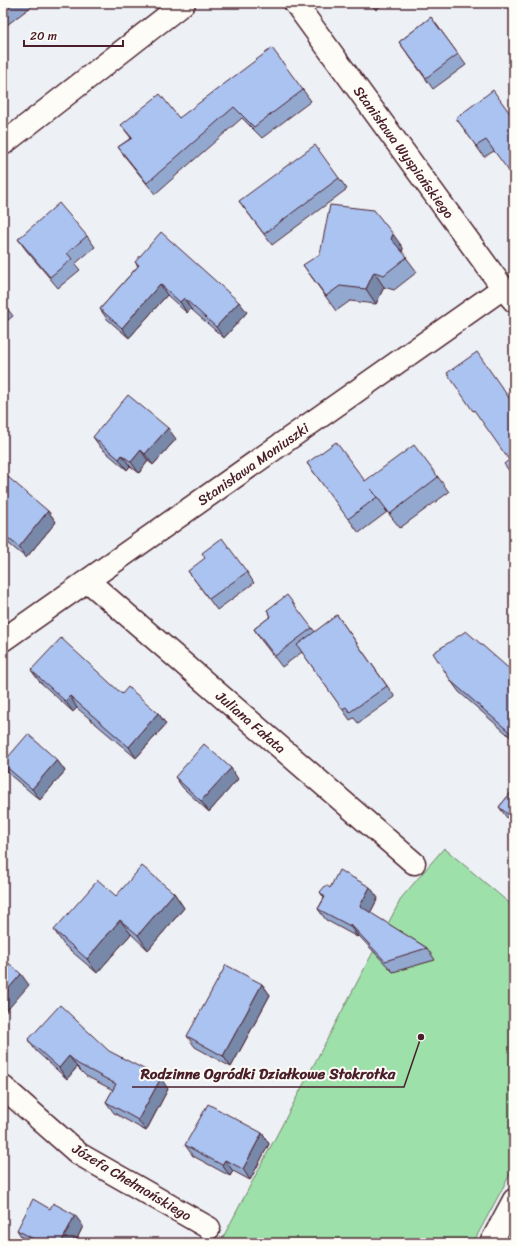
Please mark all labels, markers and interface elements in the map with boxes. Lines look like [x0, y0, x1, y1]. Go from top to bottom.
scale bar [24, 22, 123, 48]
text: 20 m [30, 25, 57, 47]
street label: Stanisława Wyspiańskiego [347, 80, 461, 224]
street label: Stanisława Moniuszki [192, 416, 316, 513]
street label: Juliana Fałata [209, 684, 292, 760]
callout: Rodzinne Ogródki Działkowe Stokrotka [132, 1060, 404, 1087]
text: Rodzinne Ogródki Działkowe Stokrotka [140, 1061, 396, 1087]
street label: Józefa Chełmońskiego [66, 1136, 196, 1228]

